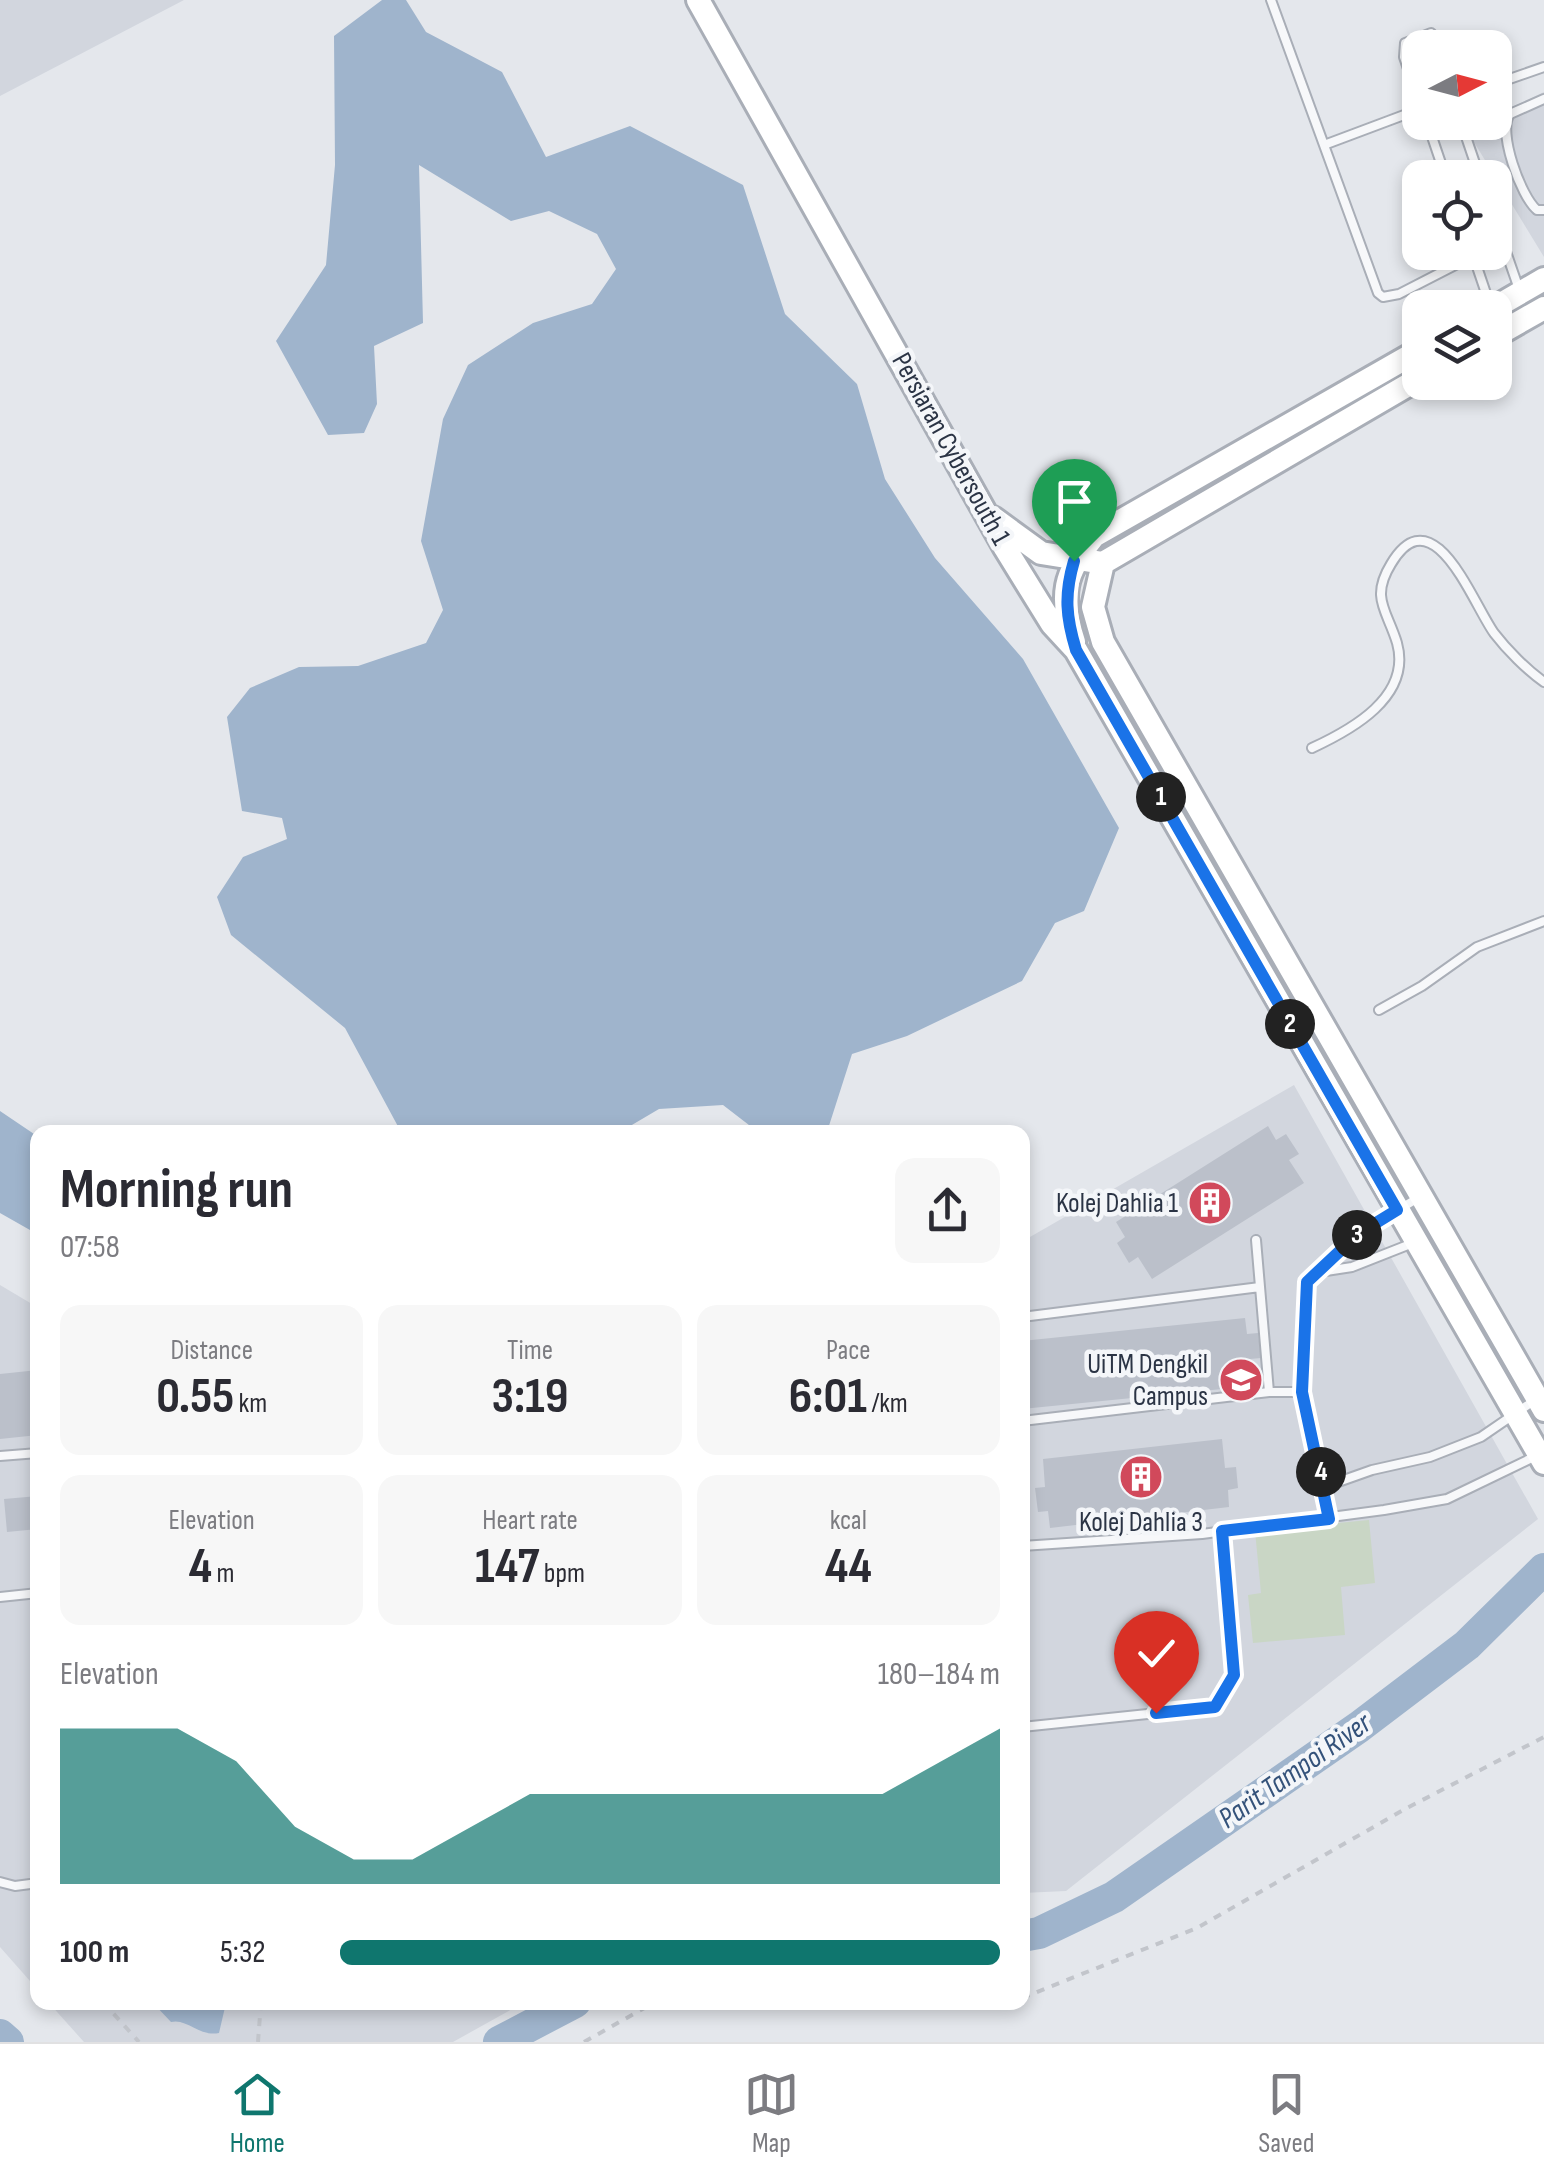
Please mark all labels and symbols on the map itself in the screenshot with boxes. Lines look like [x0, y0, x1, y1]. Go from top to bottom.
north arrow [1402, 30, 1512, 140]
street label: Persiaran Cybersouth 1 [885, 347, 1018, 551]
pin [1032, 459, 1117, 562]
pin: 1 [1136, 772, 1186, 822]
pin: 2 [1265, 999, 1315, 1049]
building icon: Kolej Dahlia 1 [1187, 1180, 1233, 1226]
place label: Kolej Dahlia 1 [1056, 1187, 1178, 1220]
pin: 3 [1332, 1210, 1382, 1260]
place label: UiTM Dengkil Campus [1087, 1348, 1208, 1413]
school or university icon: UiTM Dengkil Campus [1218, 1357, 1264, 1403]
pin: 4 [1296, 1447, 1346, 1497]
building icon: Kolej Dahlia 3 [1118, 1454, 1164, 1500]
place label: Kolej Dahlia 3 [1079, 1506, 1203, 1539]
pin [1114, 1611, 1199, 1714]
water label: Parit Tampoi River [1212, 1704, 1379, 1837]

